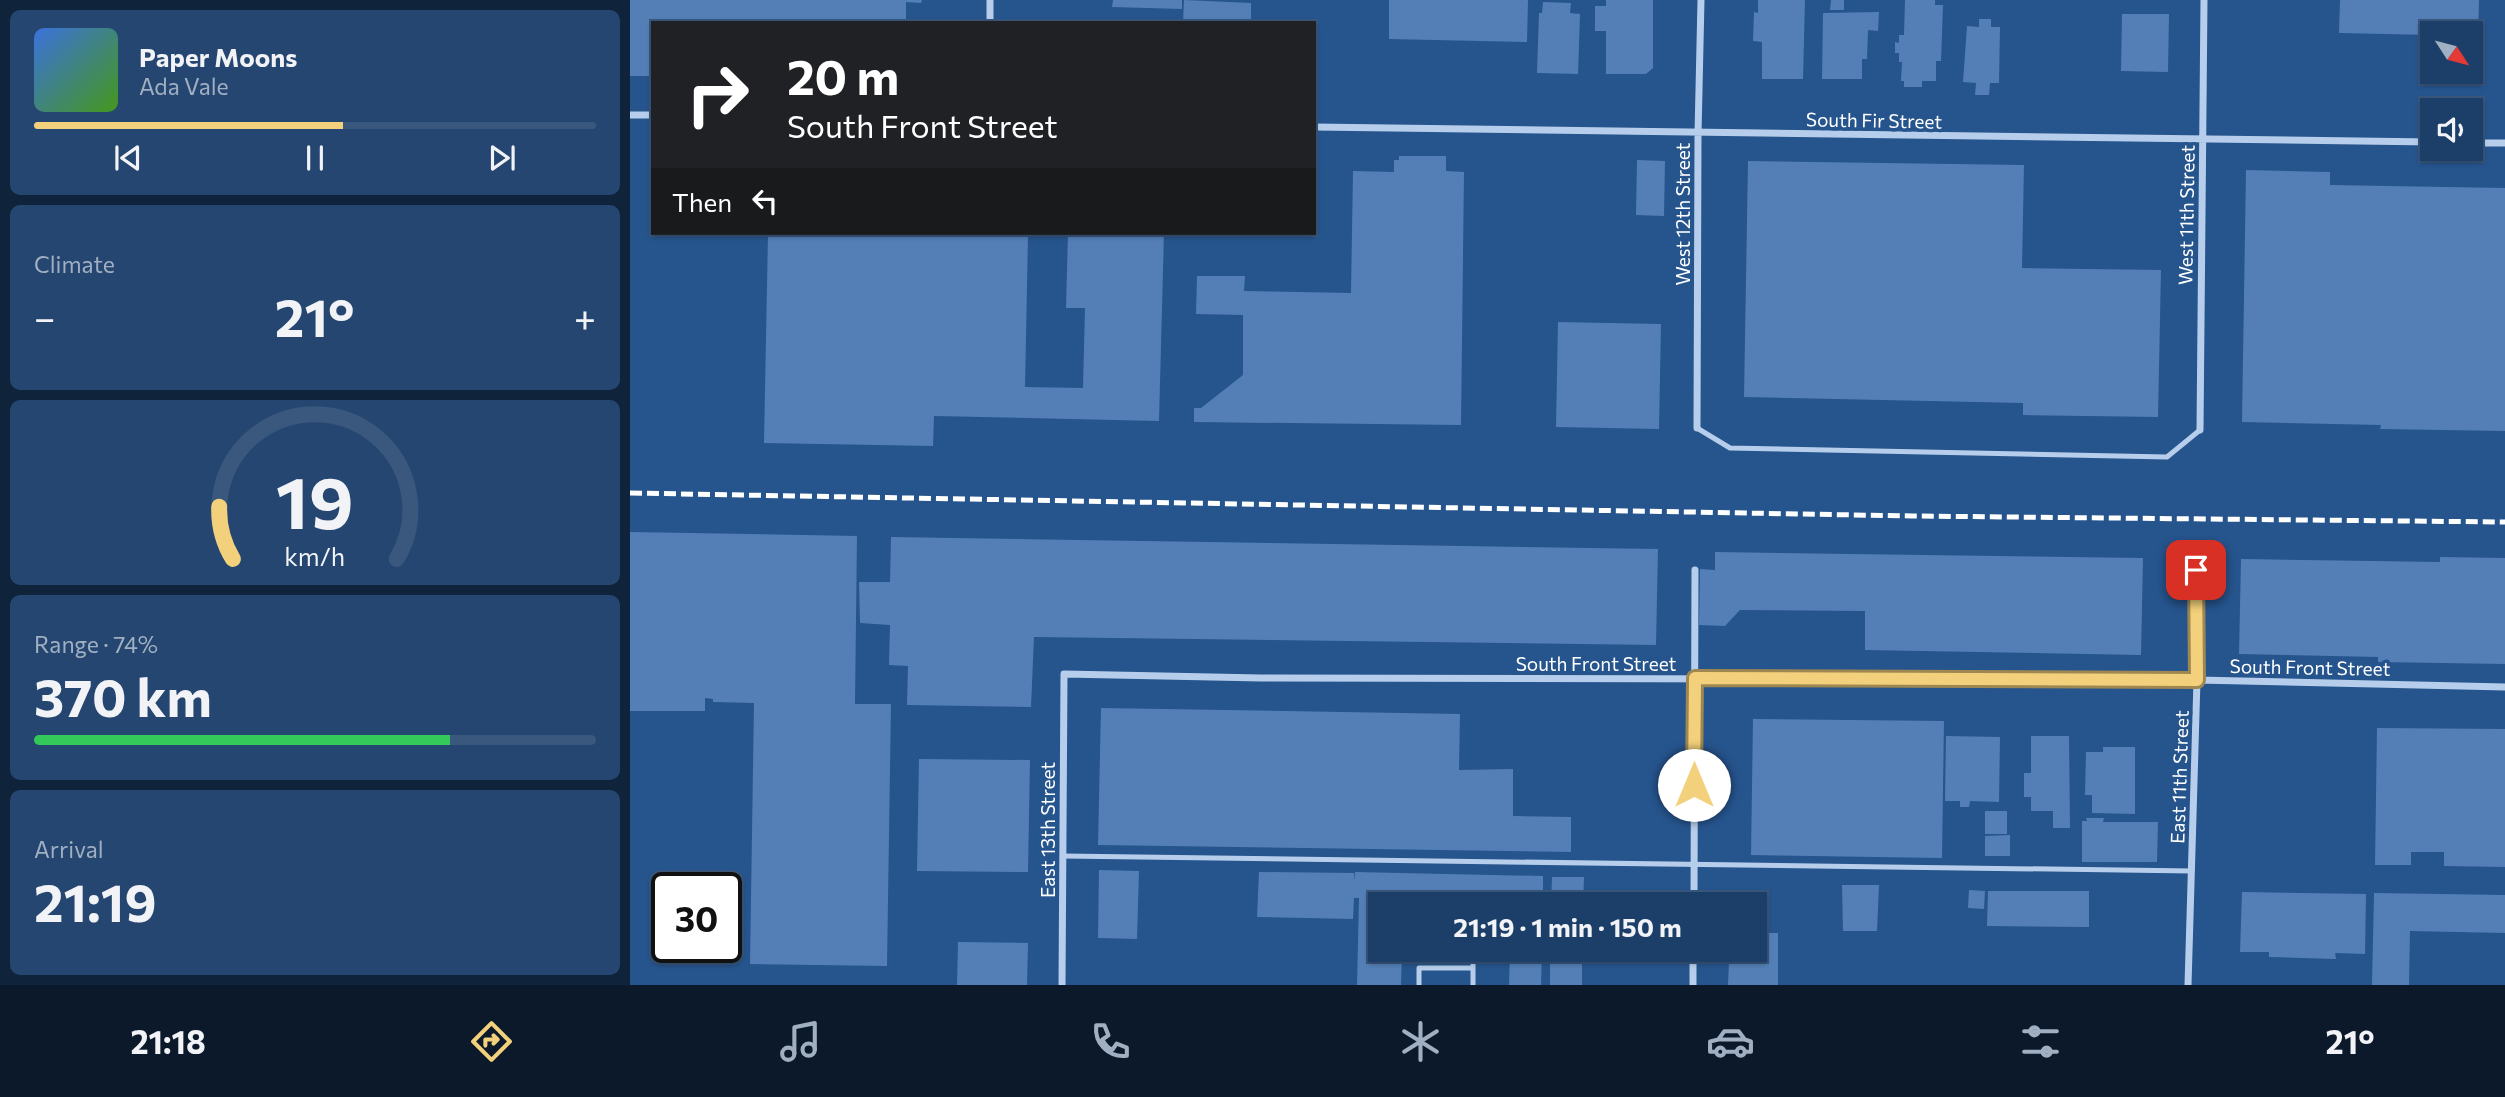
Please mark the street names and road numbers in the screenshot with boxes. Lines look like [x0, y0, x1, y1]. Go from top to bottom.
street label: South Fir Street [1806, 107, 1942, 133]
street label: West 12th Street [1671, 142, 1694, 285]
street label: West 11th Street [2173, 144, 2199, 285]
street label: South Front Street [1516, 652, 1677, 675]
street label: South Front Street [2229, 654, 2391, 680]
street label: East 11th Street [2165, 710, 2193, 844]
street label: East 13th Street [1036, 762, 1059, 898]

